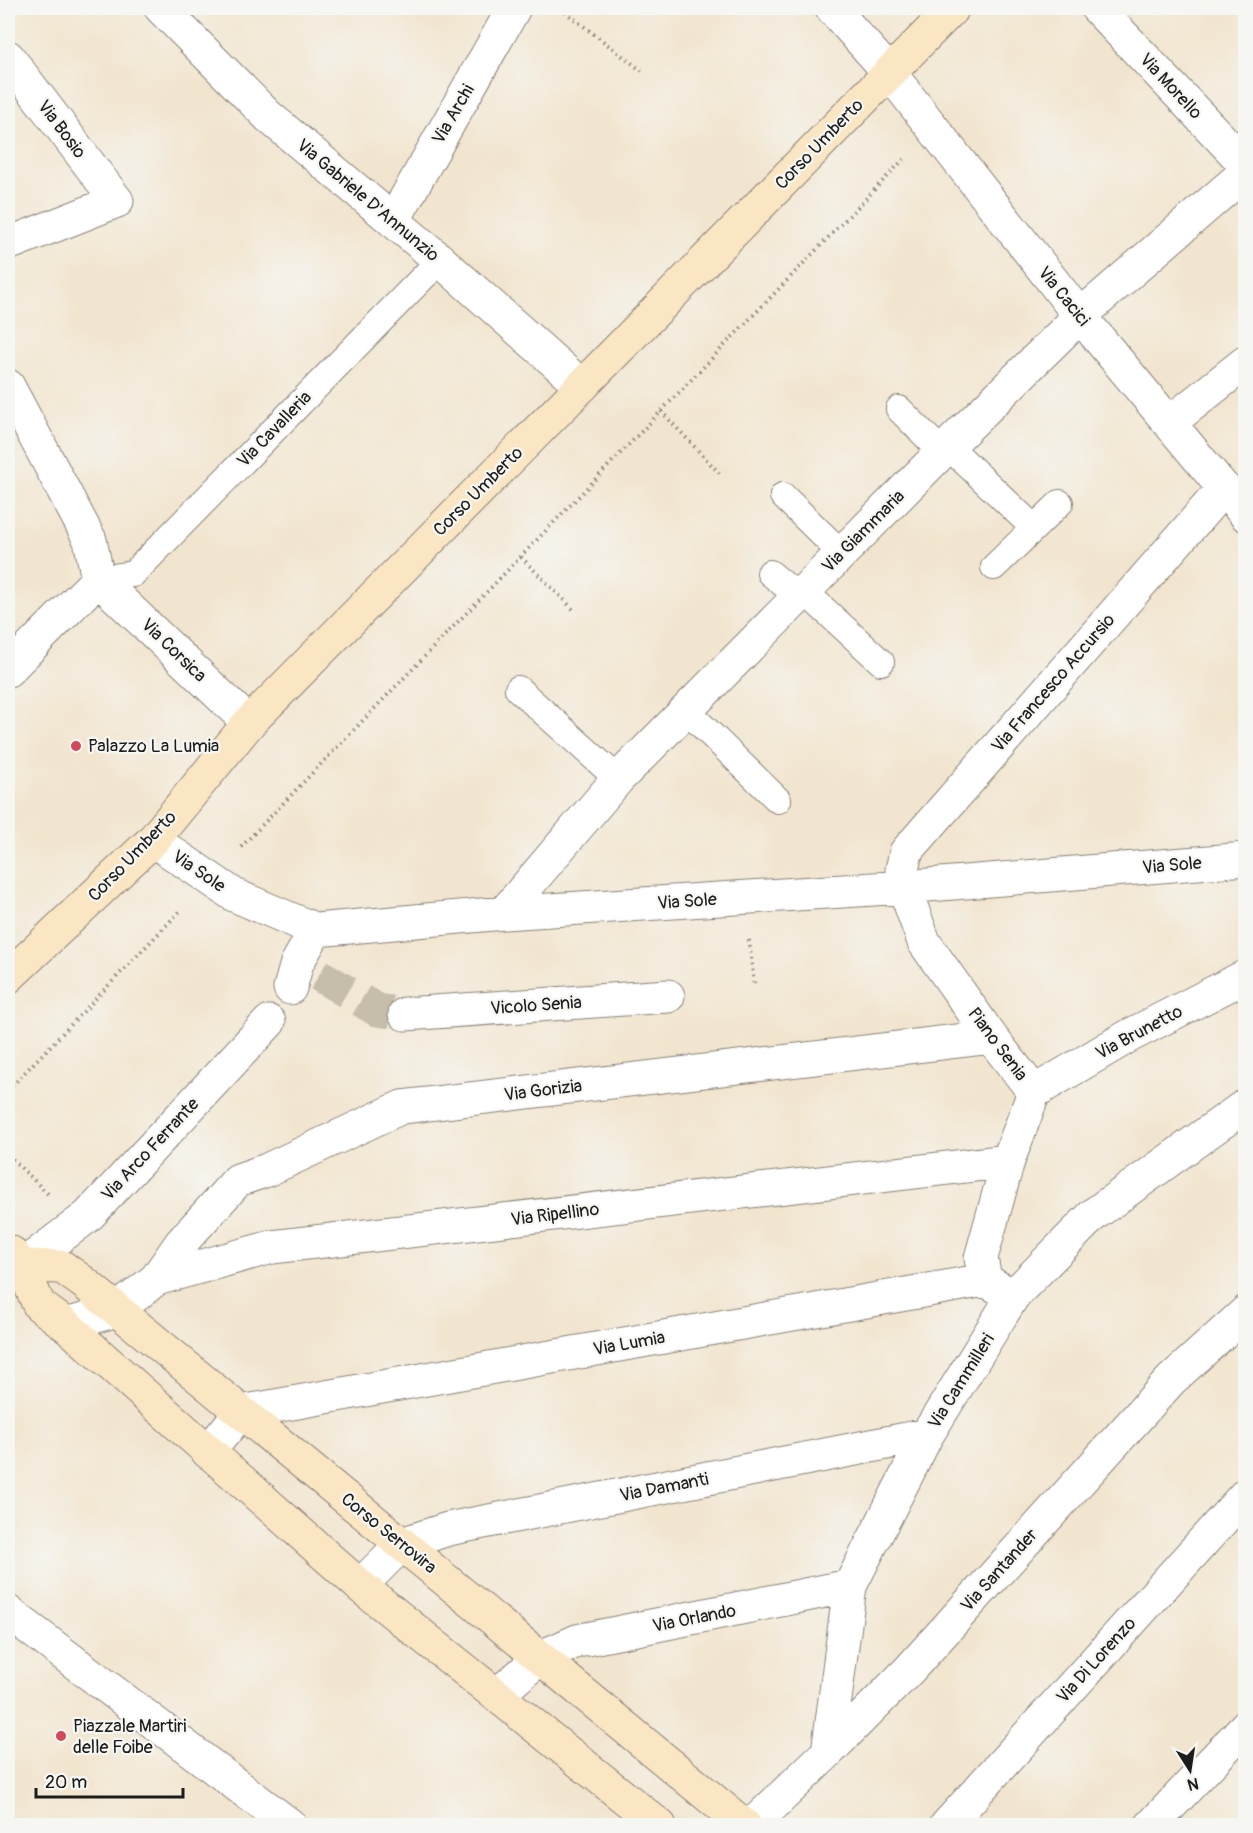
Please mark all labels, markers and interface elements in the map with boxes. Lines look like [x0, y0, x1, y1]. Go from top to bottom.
street label: Via Morello [1134, 48, 1207, 124]
street label: Via Archi [427, 80, 480, 148]
street label: Corso Umberto [770, 94, 869, 195]
street label: Via Bosio [32, 96, 91, 163]
street label: Via Gabriele D'Annunzio [292, 134, 444, 267]
street label: Via Cacici [1033, 262, 1095, 331]
street label: Via Cavalleria [232, 386, 317, 472]
street label: Corso Umberto [429, 441, 528, 541]
street label: Via Giammaria [817, 485, 910, 578]
street label: Via Francesco Accursio [987, 609, 1120, 758]
street label: Via Corsica [136, 614, 211, 687]
place label: Palazzo La Lumia [88, 735, 219, 758]
marker: Palazzo La Lumia [69, 739, 83, 753]
street label: Corso Umberto [83, 806, 182, 907]
street label: Via Sole [168, 845, 230, 898]
street label: Via Sole [1141, 851, 1203, 880]
street label: Via Sole [657, 888, 718, 915]
street label: Vicolo Senia [490, 991, 582, 1020]
street label: Via Brunetto [1092, 1000, 1187, 1065]
street label: Piano Senia [963, 1003, 1033, 1086]
street label: Via Gorizia [503, 1074, 583, 1107]
street label: Via Arco Ferrante [97, 1093, 204, 1206]
street label: Via Ripellino [509, 1198, 601, 1231]
street label: Via Lumia [591, 1326, 667, 1361]
street label: Via Cammilleri [923, 1329, 1000, 1433]
street label: Via Damanti [618, 1468, 711, 1507]
street label: Corso Serrovira [336, 1488, 441, 1579]
street label: Via Santander [956, 1524, 1043, 1617]
street label: Via Orlando [650, 1599, 738, 1638]
street label: Via Di Lorenzo [1052, 1612, 1141, 1708]
place label: Piazzale Martiri delle Foibe [73, 1715, 187, 1759]
marker: Piazzale Martiri delle Foibe [54, 1729, 68, 1743]
north arrow [1160, 1740, 1220, 1800]
scale bar [36, 1761, 183, 1799]
text: 20 m [45, 1771, 87, 1794]
text: N [1185, 1773, 1200, 1795]

